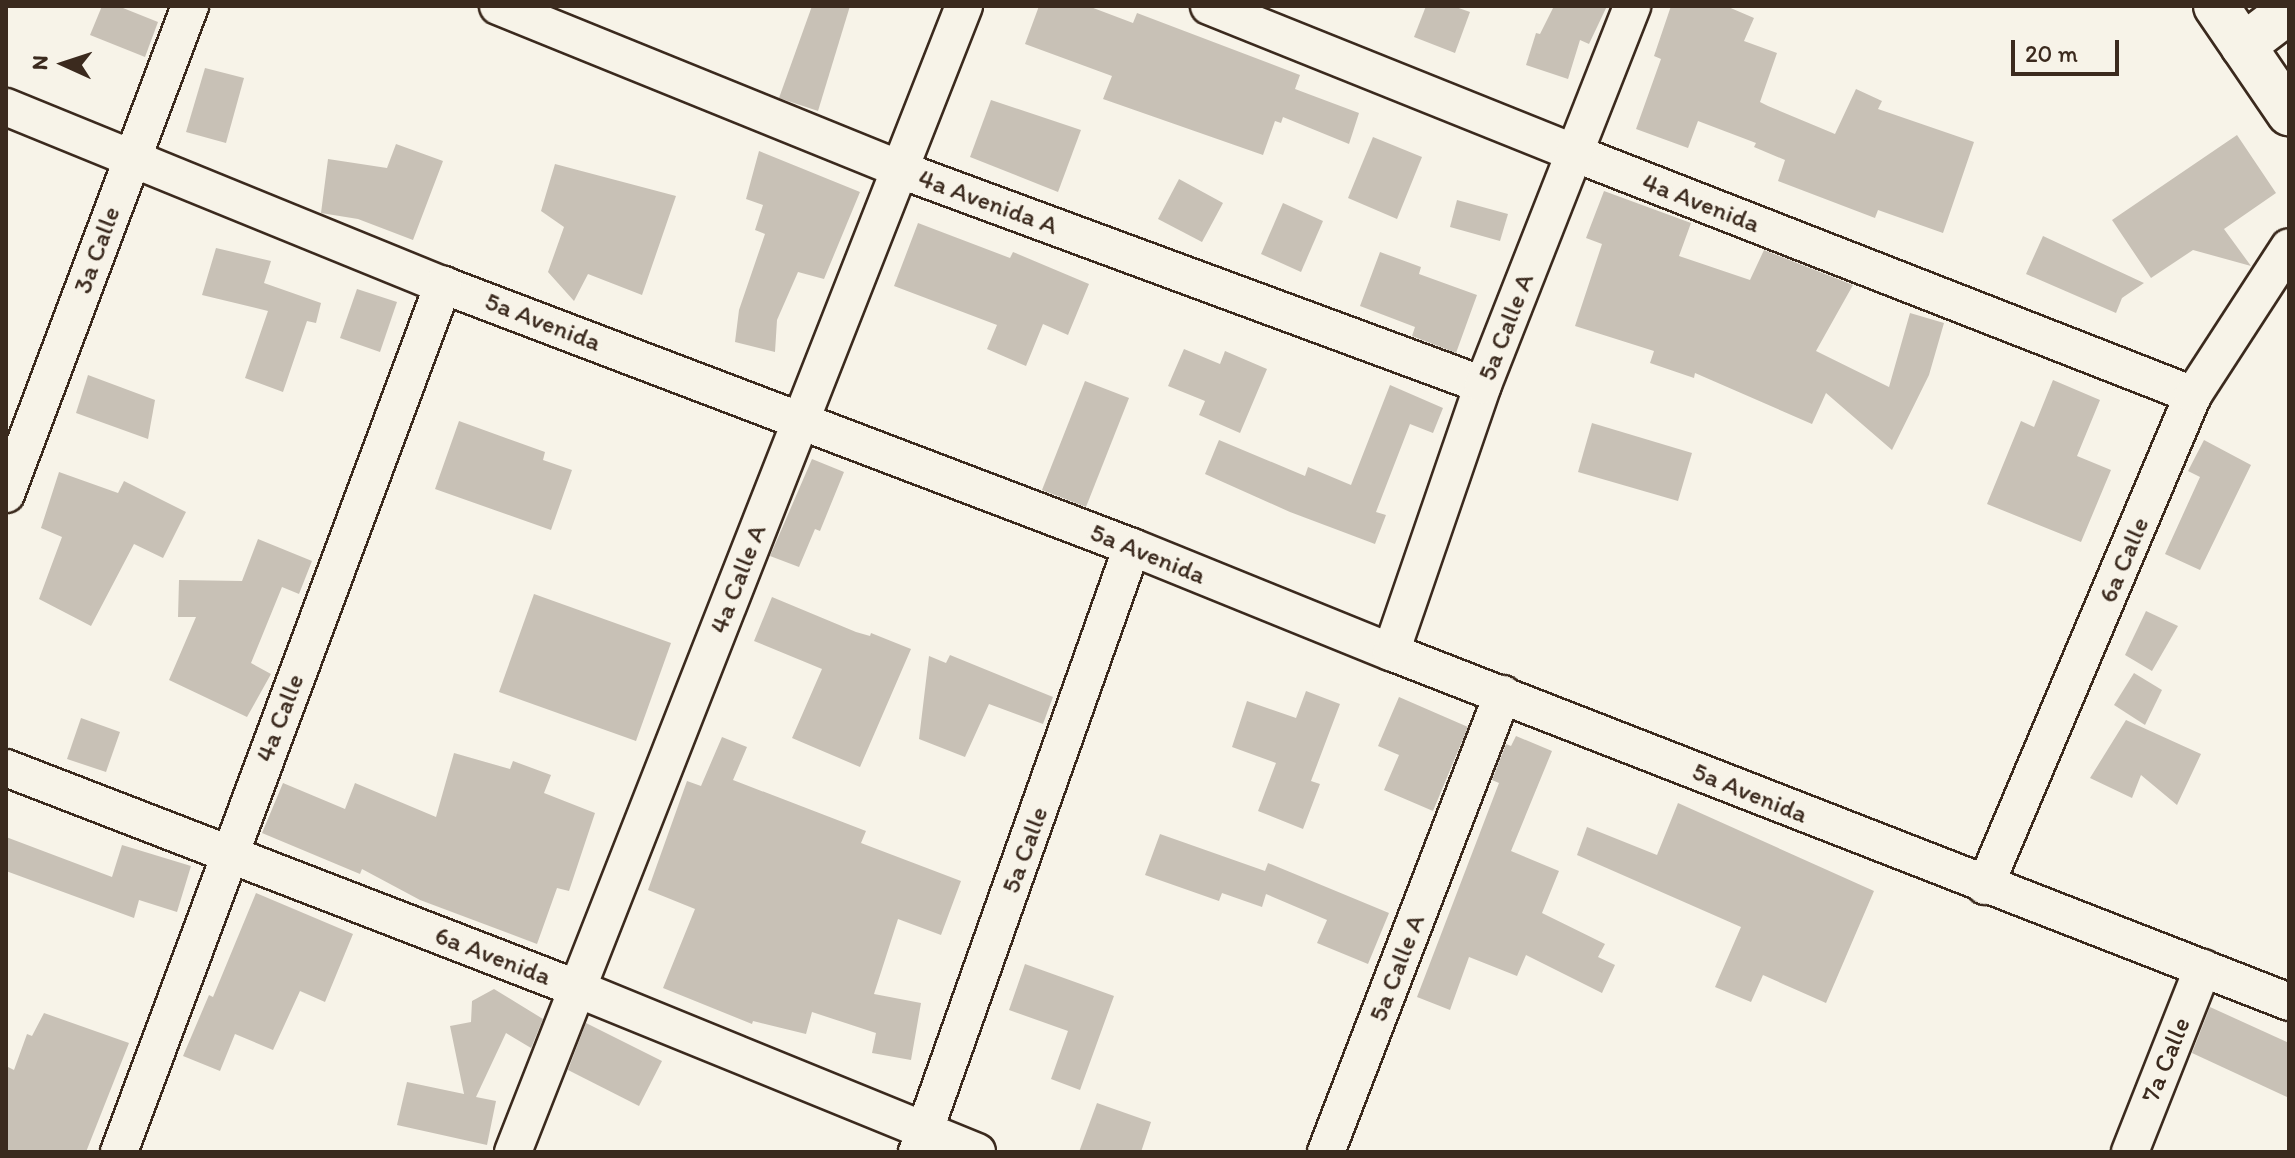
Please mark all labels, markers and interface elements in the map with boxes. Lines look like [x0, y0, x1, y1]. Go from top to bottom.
north arrow [24, 24, 104, 104]
scale bar [2015, 24, 2123, 74]
text: 20 m [2025, 39, 2078, 68]
text: N [26, 55, 53, 71]
street label: 4a Avenida A [914, 162, 1062, 242]
street label: 4a Avenida [1638, 166, 1764, 240]
street label: 3a Calle [67, 202, 127, 298]
street label: 5a Calle A [1471, 269, 1541, 385]
street label: 5a Avenida [481, 286, 605, 358]
street label: 6a Calle [2092, 512, 2156, 608]
street label: 5a Avenida [1086, 517, 1210, 591]
street label: 4a Calle A [703, 520, 773, 638]
street label: 4a Calle [249, 669, 311, 767]
street label: 5a Avenida [1688, 756, 1812, 830]
street label: 5a Calle [995, 802, 1055, 898]
street label: 5a Calle A [1362, 910, 1432, 1026]
street label: 6a Avenida [430, 920, 556, 992]
street label: 7a Calle [2135, 1013, 2197, 1107]

